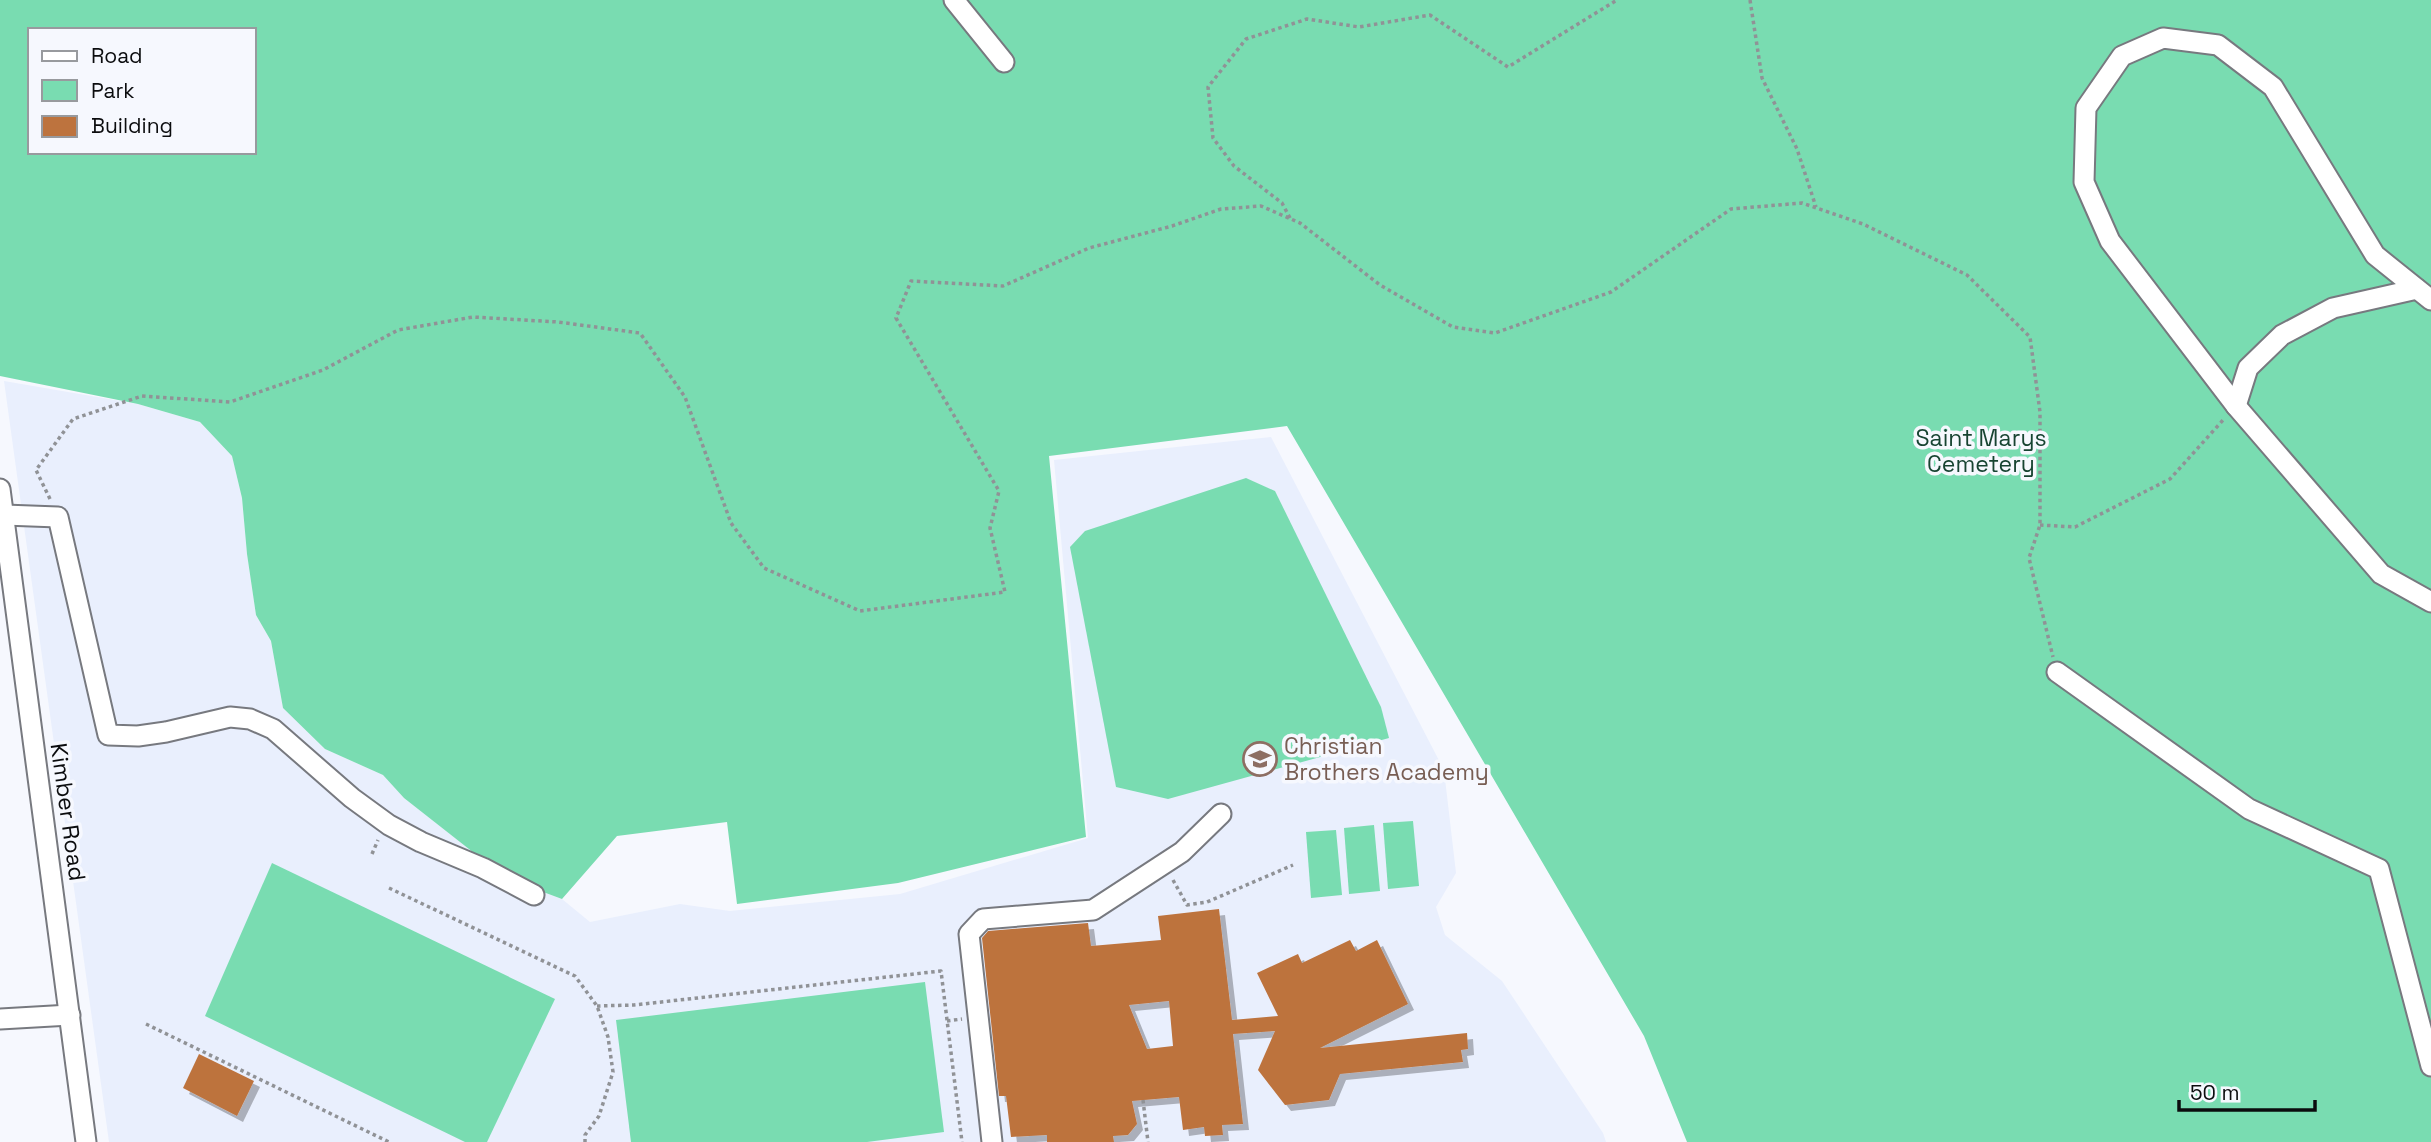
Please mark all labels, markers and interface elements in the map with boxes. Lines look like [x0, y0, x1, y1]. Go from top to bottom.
legend [28, 28, 256, 154]
text: Road [91, 42, 143, 69]
text: Park [91, 77, 135, 104]
text: Building [91, 112, 173, 139]
park label: Saint Marys Cemetery [1915, 423, 2047, 479]
place label: Christian Brothers Academy [1284, 731, 1489, 787]
school or university icon: Christian Brothers Academy [1241, 740, 1279, 778]
street label: Kimber Road [43, 741, 93, 883]
scale bar [2179, 1068, 2316, 1112]
text: 50 m [2190, 1079, 2240, 1106]

